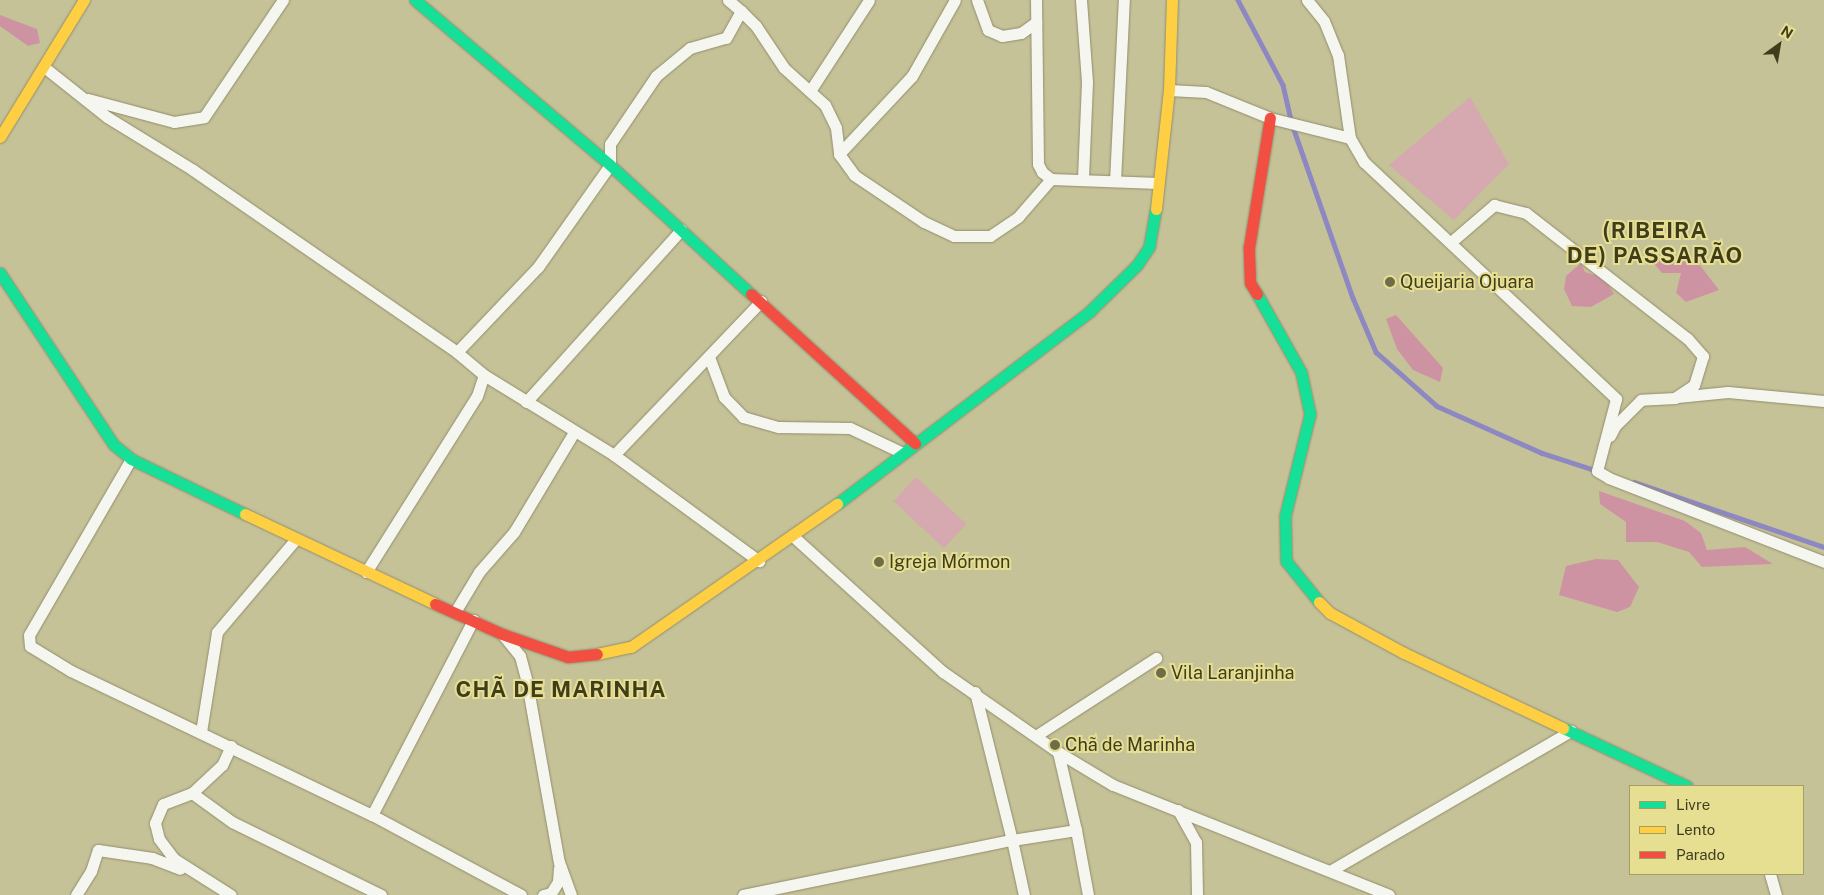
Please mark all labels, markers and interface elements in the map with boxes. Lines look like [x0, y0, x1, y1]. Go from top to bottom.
north arrow [1754, 20, 1804, 70]
text: N [1778, 23, 1796, 42]
district label: (RIBEIRA DE) PASSARÃO [1565, 217, 1745, 268]
place label: Queijaria Ojuara [1400, 271, 1534, 293]
marker: Queijaria Ojuara [1384, 276, 1396, 288]
place label: Igreja Mórmon [889, 551, 1010, 573]
marker: Igreja Mórmon [873, 556, 885, 568]
place label: Vila Laranjinha [1171, 662, 1295, 684]
marker: Vila Laranjinha [1155, 667, 1167, 679]
district label: CHÃ DE MARINHA [454, 677, 668, 703]
place label: Chã de Marinha [1065, 734, 1196, 756]
marker: Chã de Marinha [1049, 739, 1061, 751]
legend [1629, 785, 1804, 875]
text: Livre [1676, 796, 1710, 813]
text: Lento [1676, 821, 1715, 838]
text: Parado [1676, 846, 1725, 863]

